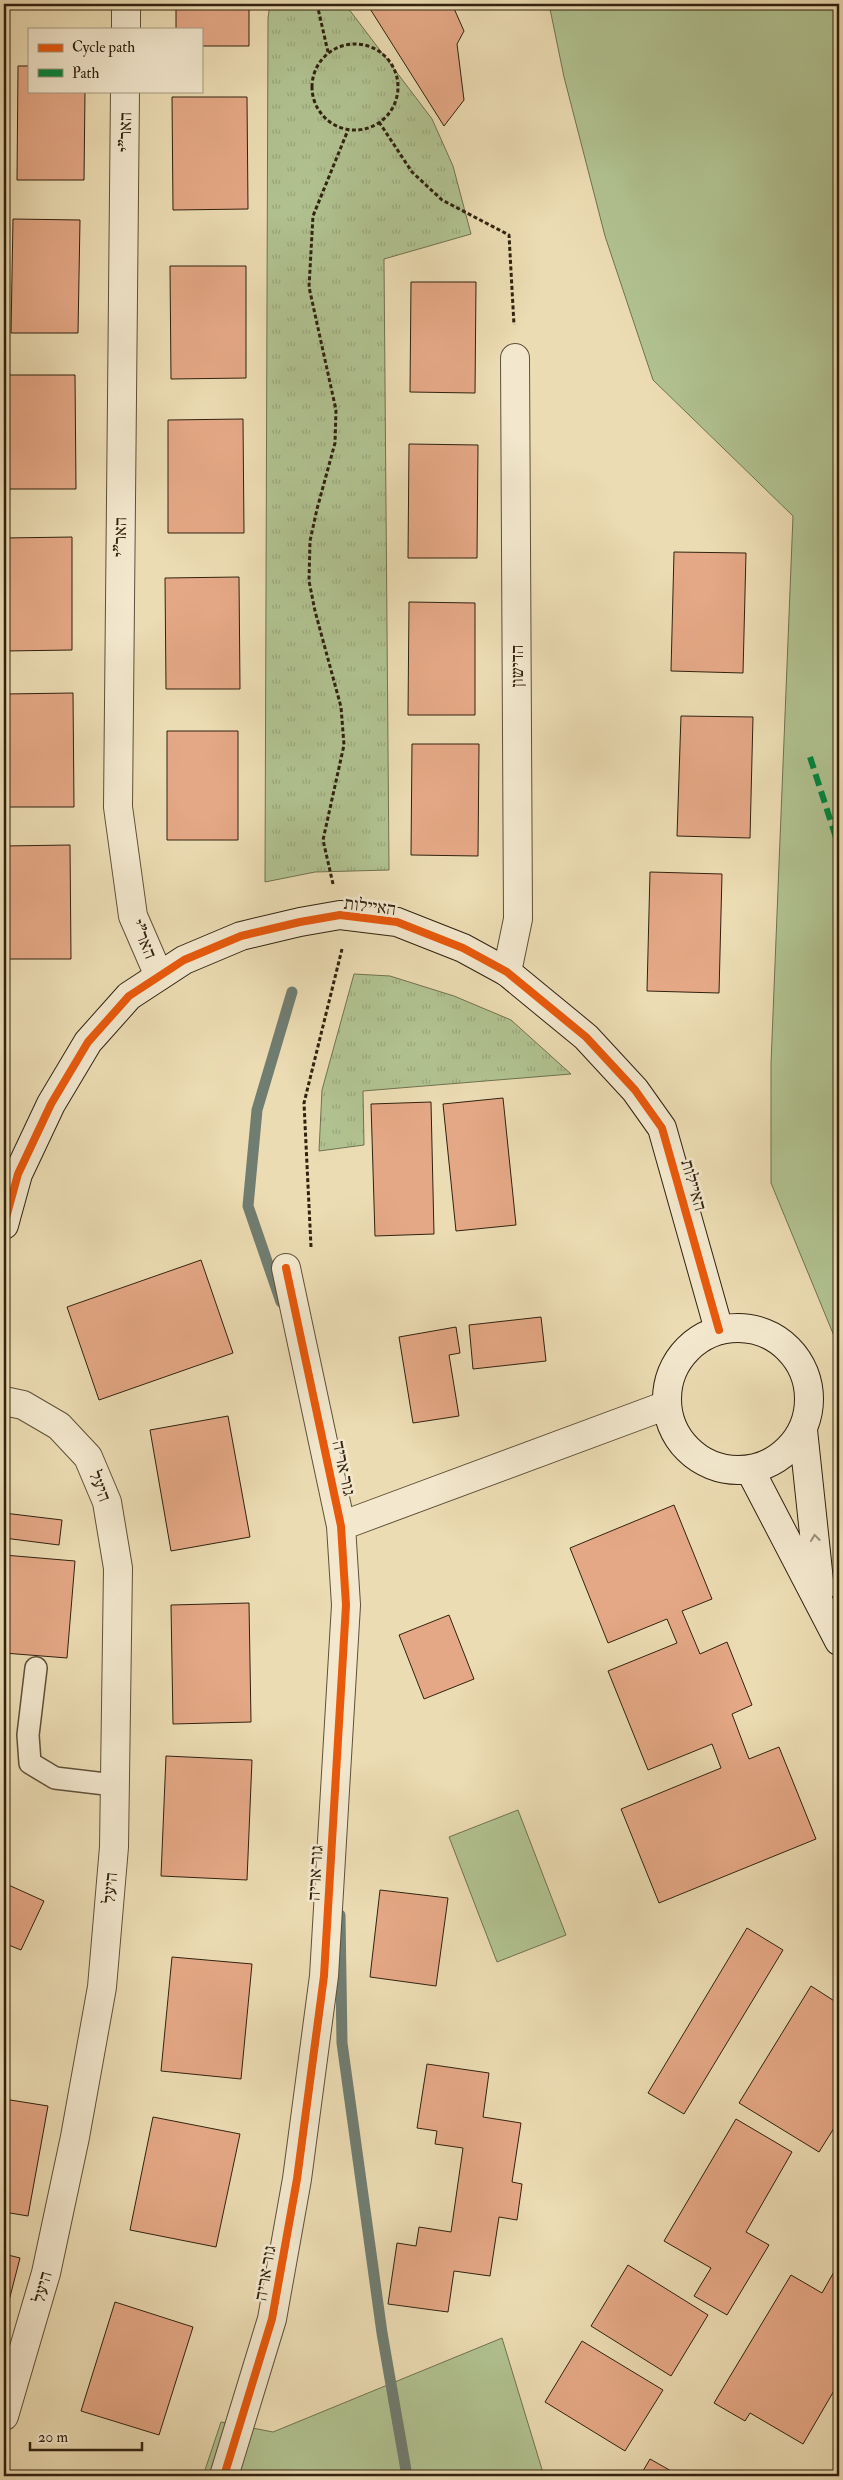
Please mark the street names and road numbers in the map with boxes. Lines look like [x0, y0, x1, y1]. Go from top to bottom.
street label: האר"י [114, 112, 137, 152]
street label: האר"י [109, 517, 132, 557]
street label: הדישון [506, 645, 529, 687]
street label: האיילות [342, 892, 397, 921]
street label: האר"י [125, 916, 162, 962]
street label: האיילות [675, 1157, 712, 1214]
street label: גור אריה [326, 1438, 361, 1498]
street label: היעל [83, 1467, 116, 1505]
street label: גור אריה [303, 1844, 328, 1902]
street label: היעל [98, 1871, 123, 1905]
street label: גור אריה [249, 2243, 282, 2303]
street label: היעל [27, 2269, 58, 2305]

